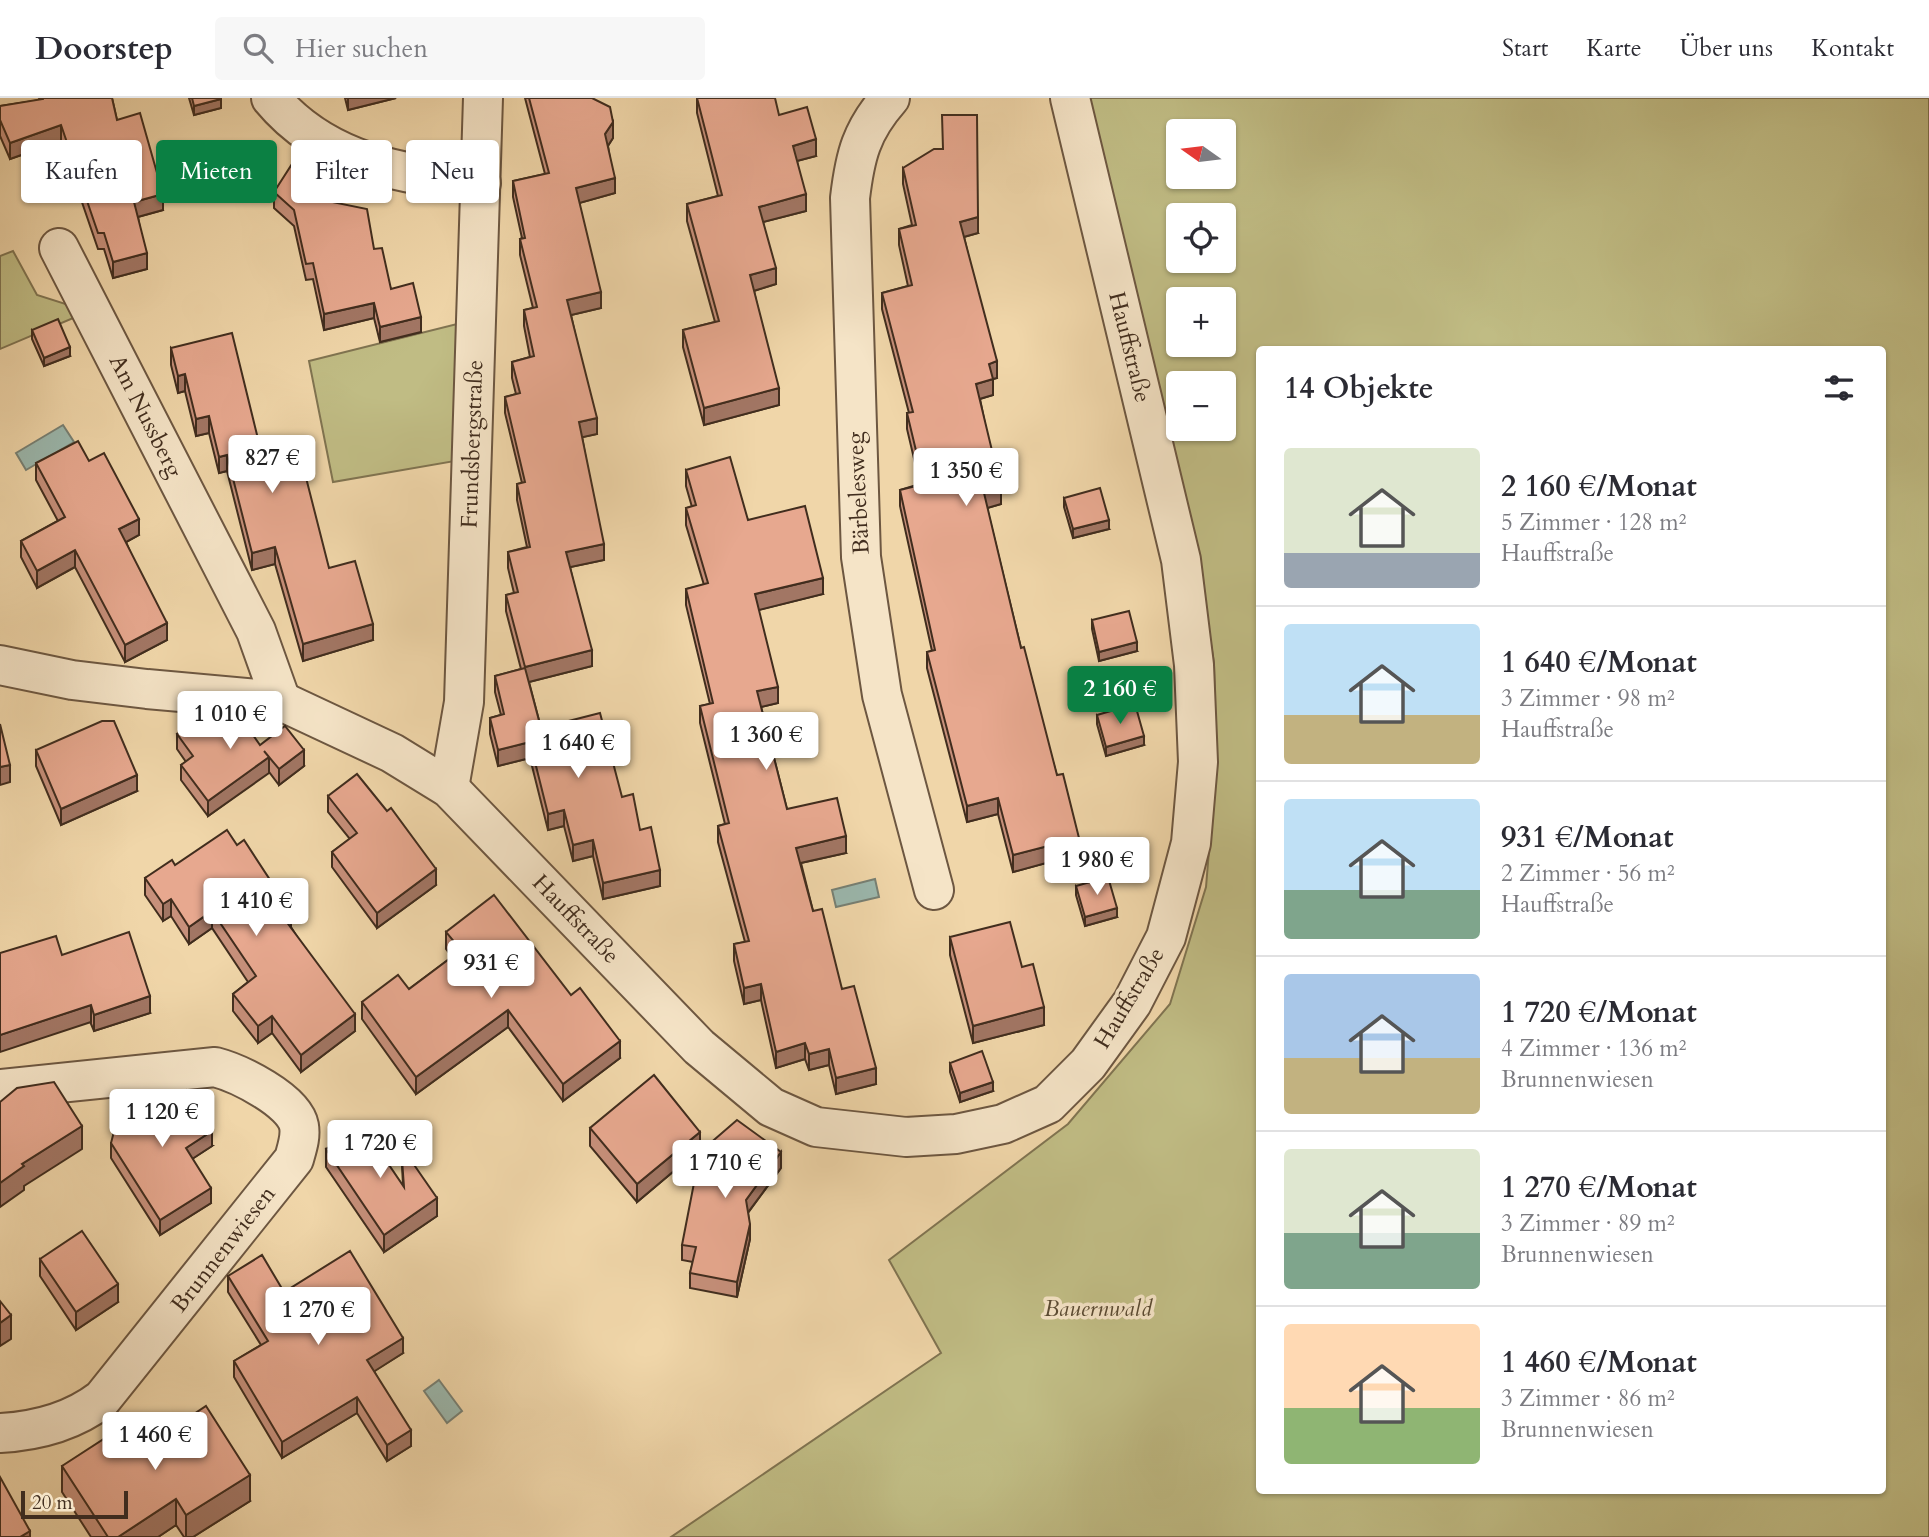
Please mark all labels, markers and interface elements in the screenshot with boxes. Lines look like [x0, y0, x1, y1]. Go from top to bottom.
search box [215, 17, 705, 80]
text: Doorstep [35, 26, 173, 71]
icon: search [239, 29, 277, 67]
text: Hier suchen [295, 31, 428, 66]
text: Start [1502, 32, 1548, 65]
text: Karte [1586, 32, 1642, 65]
text: Über uns [1680, 32, 1773, 65]
text: Kontakt [1811, 32, 1894, 65]
north arrow [1166, 119, 1236, 189]
map controls [1166, 119, 1236, 441]
chip: Kaufen [21, 140, 142, 203]
chip: Mieten [156, 140, 277, 203]
chip: Filter [291, 140, 392, 203]
chip: Neu [406, 140, 499, 203]
button: locate [1166, 203, 1236, 273]
button: + [1166, 287, 1236, 357]
street label: Hauffstraße [1101, 288, 1159, 406]
street label: Am Nussberg [102, 349, 190, 483]
street label: Frundsbergstraße [454, 359, 490, 529]
text: 14 Objekte [1284, 368, 1434, 409]
icon: filters [1820, 369, 1858, 407]
button: − [1166, 371, 1236, 441]
street label: Bärbelesweg [839, 431, 877, 555]
pin: 827 € [223, 436, 321, 495]
text: 827 € [244, 442, 300, 473]
pin: 1 350 € [901, 448, 1031, 508]
text: 1 350 € [929, 455, 1003, 486]
text: 2 160 €/Monat [1501, 466, 1697, 507]
icon: home [1340, 476, 1424, 560]
text: 5 Zimmer · 128 m² [1501, 507, 1686, 538]
text: Hauffstraße [1501, 538, 1614, 569]
text: 1 640 €/Monat [1501, 642, 1697, 683]
icon: home [1340, 652, 1424, 736]
pin: 2 160 € [1055, 666, 1185, 726]
text: 2 160 € [1083, 673, 1157, 704]
text: 3 Zimmer · 98 m² [1501, 683, 1675, 714]
pin: 1 010 € [165, 692, 295, 751]
text: 1 010 € [193, 698, 267, 729]
pin: 1 360 € [701, 712, 831, 772]
text: Hauffstraße [1501, 714, 1614, 745]
text: 1 360 € [729, 719, 803, 750]
pin: 1 640 € [513, 720, 643, 780]
text: 1 640 € [541, 727, 615, 758]
text: 931 €/Monat [1501, 817, 1673, 858]
icon: home [1340, 827, 1424, 911]
pin: 1 980 € [1032, 838, 1162, 897]
text: 1 980 € [1060, 844, 1134, 875]
text: 2 Zimmer · 56 m² [1501, 858, 1675, 889]
street label: Hauffstraße [526, 868, 626, 970]
pin: 1 410 € [191, 878, 321, 938]
text: 1 410 € [219, 885, 293, 916]
text: Hauffstraße [1501, 889, 1614, 920]
pin: 931 € [442, 940, 540, 1000]
street label: Hauffstraße [1087, 942, 1171, 1054]
text: 931 € [463, 947, 519, 978]
text: 1 720 €/Monat [1501, 992, 1697, 1033]
icon: home [1340, 1002, 1424, 1086]
text: 4 Zimmer · 136 m² [1501, 1033, 1686, 1064]
text: Brunnenwiesen [1501, 1064, 1654, 1095]
pin: 1 120 € [97, 1090, 227, 1149]
text: 1 120 € [125, 1096, 199, 1127]
pin: 1 720 € [315, 1121, 445, 1180]
text: 1 720 € [343, 1127, 417, 1158]
pin: 1 710 € [660, 1140, 790, 1200]
text: 1 710 € [688, 1147, 762, 1178]
text: 1 270 €/Monat [1501, 1167, 1697, 1208]
icon: home [1340, 1177, 1424, 1261]
street label: Brunnenwiesen [164, 1179, 282, 1319]
text: 3 Zimmer · 89 m² [1501, 1208, 1675, 1239]
text: Brunnenwiesen [1501, 1239, 1654, 1270]
pin: 1 270 € [253, 1288, 383, 1347]
park label: Bauernwald [1044, 1293, 1153, 1324]
text: 1 270 € [281, 1294, 355, 1325]
text: 1 460 €/Monat [1501, 1342, 1697, 1383]
icon: home [1340, 1352, 1424, 1436]
text: 3 Zimmer · 86 m² [1501, 1383, 1675, 1414]
pin: 1 460 € [90, 1412, 220, 1472]
text: Brunnenwiesen [1501, 1414, 1654, 1445]
text: 1 460 € [118, 1419, 192, 1450]
scale bar [21, 1488, 128, 1520]
text: 20 m [32, 1490, 73, 1516]

